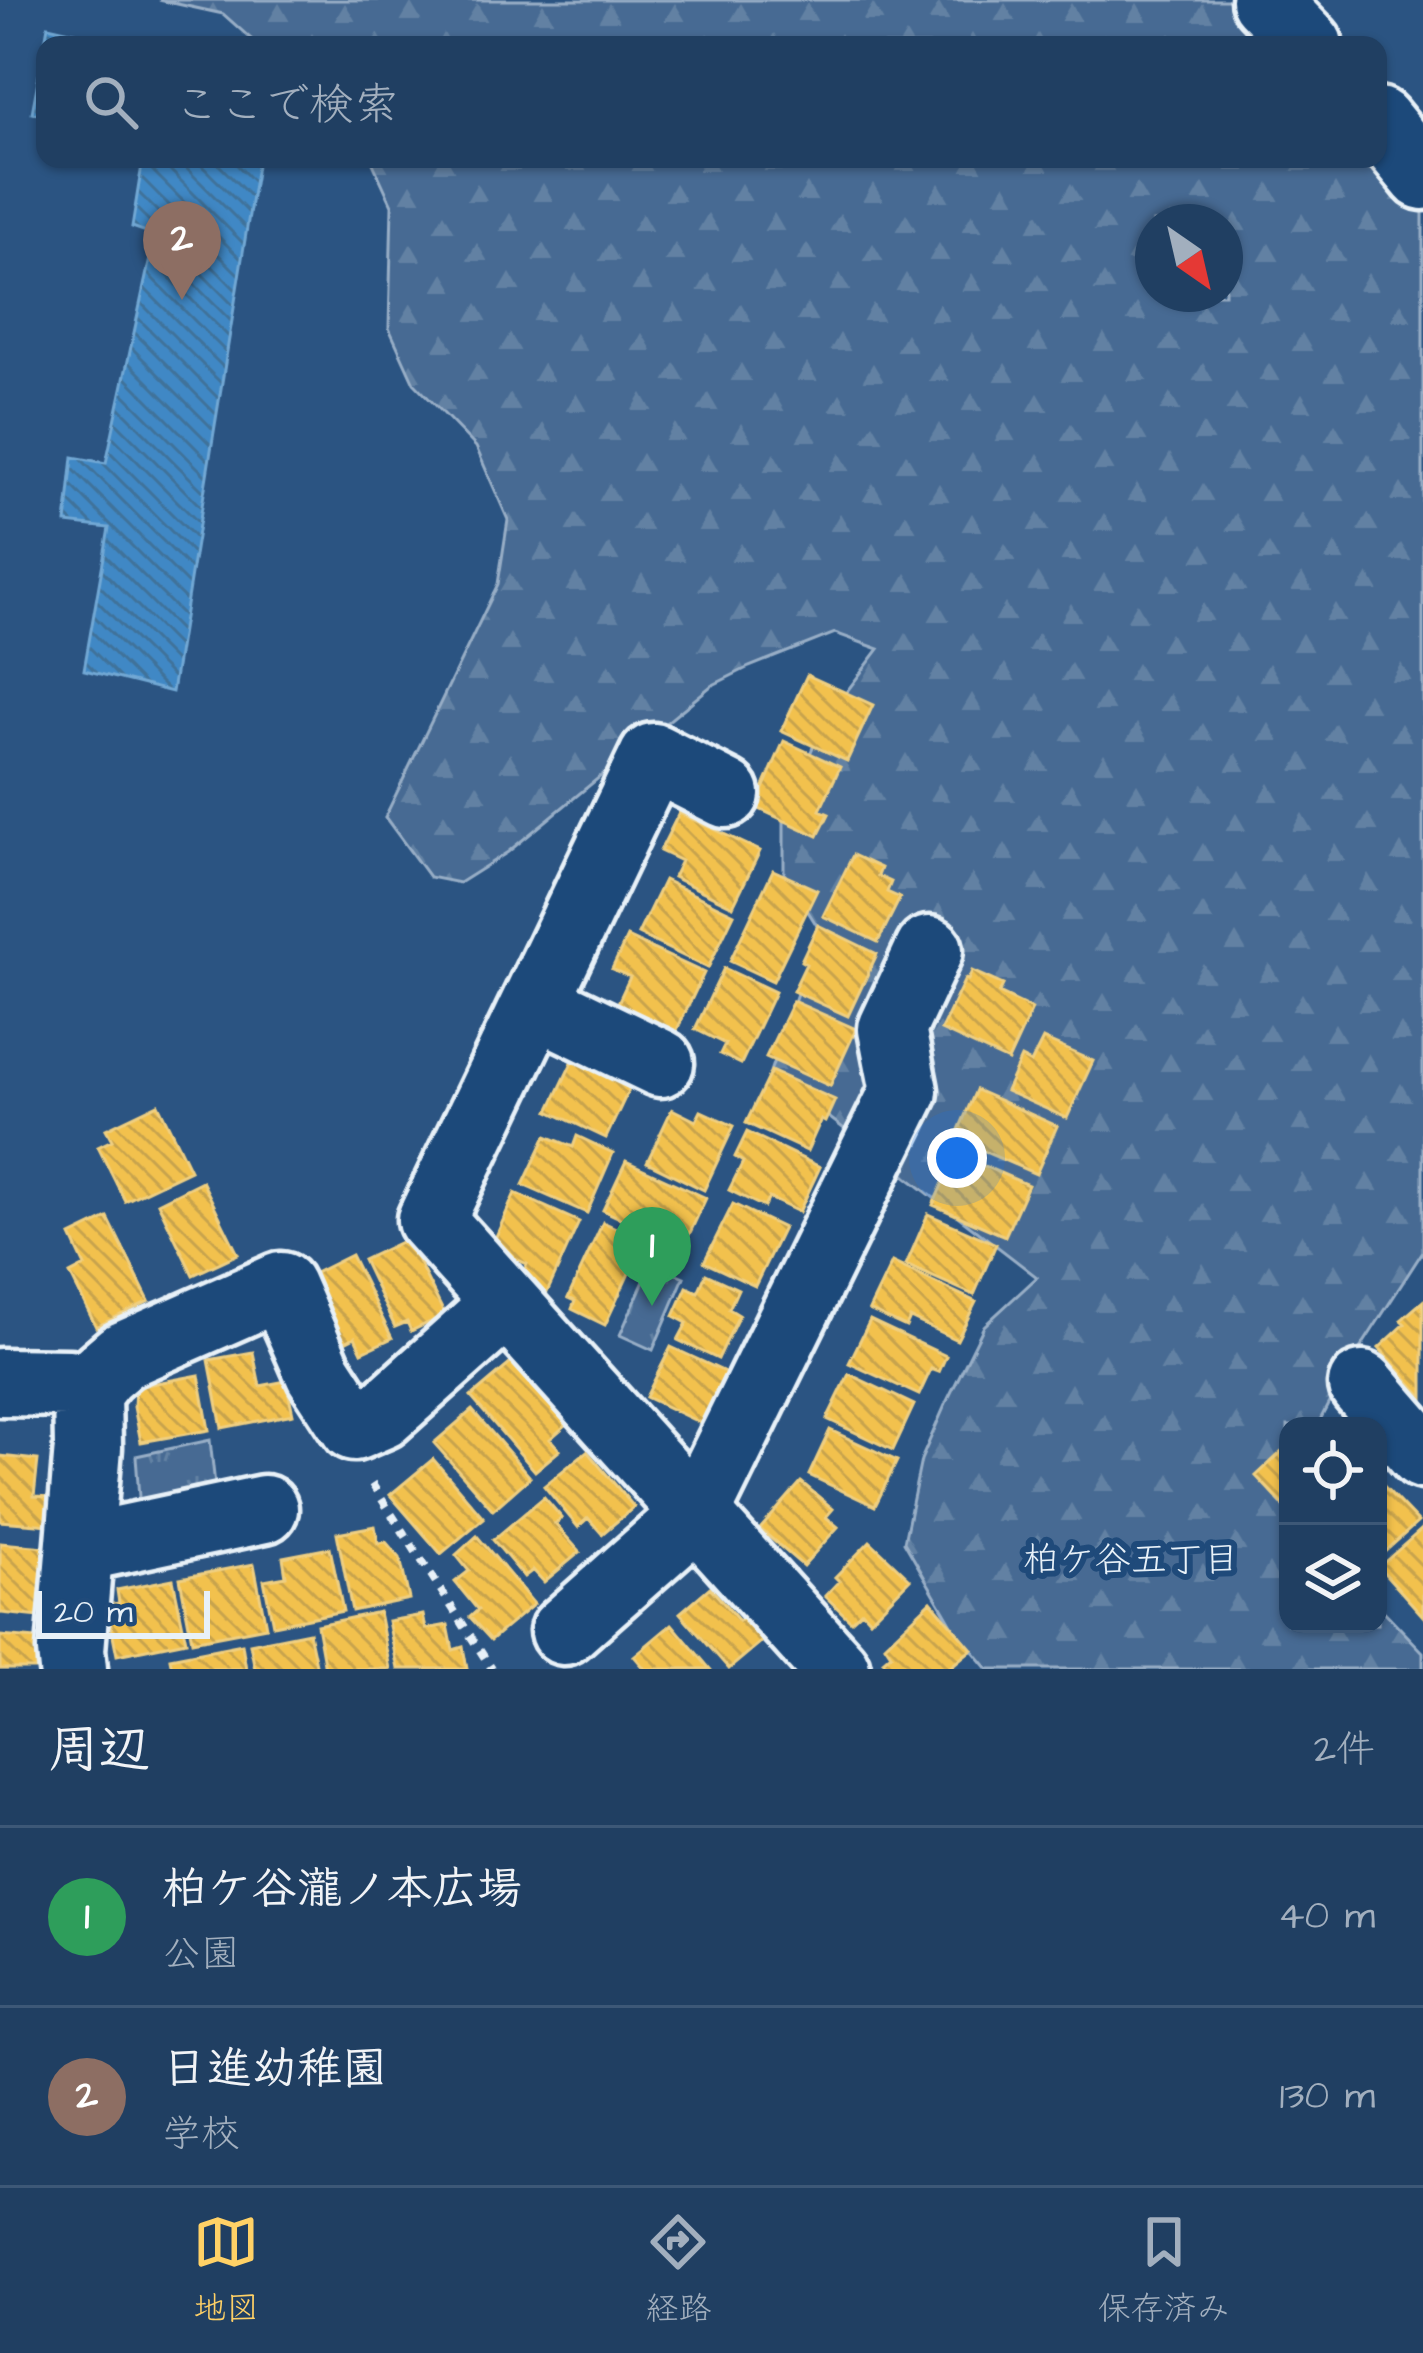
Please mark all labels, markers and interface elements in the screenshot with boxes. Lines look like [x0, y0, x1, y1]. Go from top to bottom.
search box [36, 36, 1387, 168]
icon: search [78, 69, 144, 135]
text: ここで検索 [174, 75, 399, 137]
pin: 2 [143, 201, 221, 300]
north arrow [1135, 204, 1243, 312]
your location [927, 1128, 987, 1188]
pin: 1 [613, 1207, 691, 1306]
map controls [1279, 1417, 1387, 1633]
button: locate [1279, 1417, 1387, 1525]
button: layers [1279, 1525, 1387, 1633]
district label: 柏ケ谷五丁目 [1023, 1535, 1239, 1586]
scale bar [36, 1585, 210, 1638]
text: 20 m [54, 1589, 133, 1635]
text: 周辺 [48, 1716, 150, 1787]
text: 2件 [1314, 1724, 1375, 1778]
text: 柏ケ谷瀧ノ本広場 [162, 1859, 522, 1921]
text: 1 [85, 1890, 90, 1944]
text: 40 m [1278, 1890, 1375, 1944]
text: 公園 [162, 1928, 240, 1982]
text: 日進幼稚園 [162, 2039, 387, 2101]
text: 2 [76, 2070, 98, 2124]
text: 130 m [1280, 2070, 1375, 2124]
text: 学校 [162, 2108, 240, 2162]
tab: 地図 [193, 2209, 259, 2332]
tab: 経路 [645, 2209, 711, 2332]
tab: 保存済み [1098, 2209, 1230, 2332]

